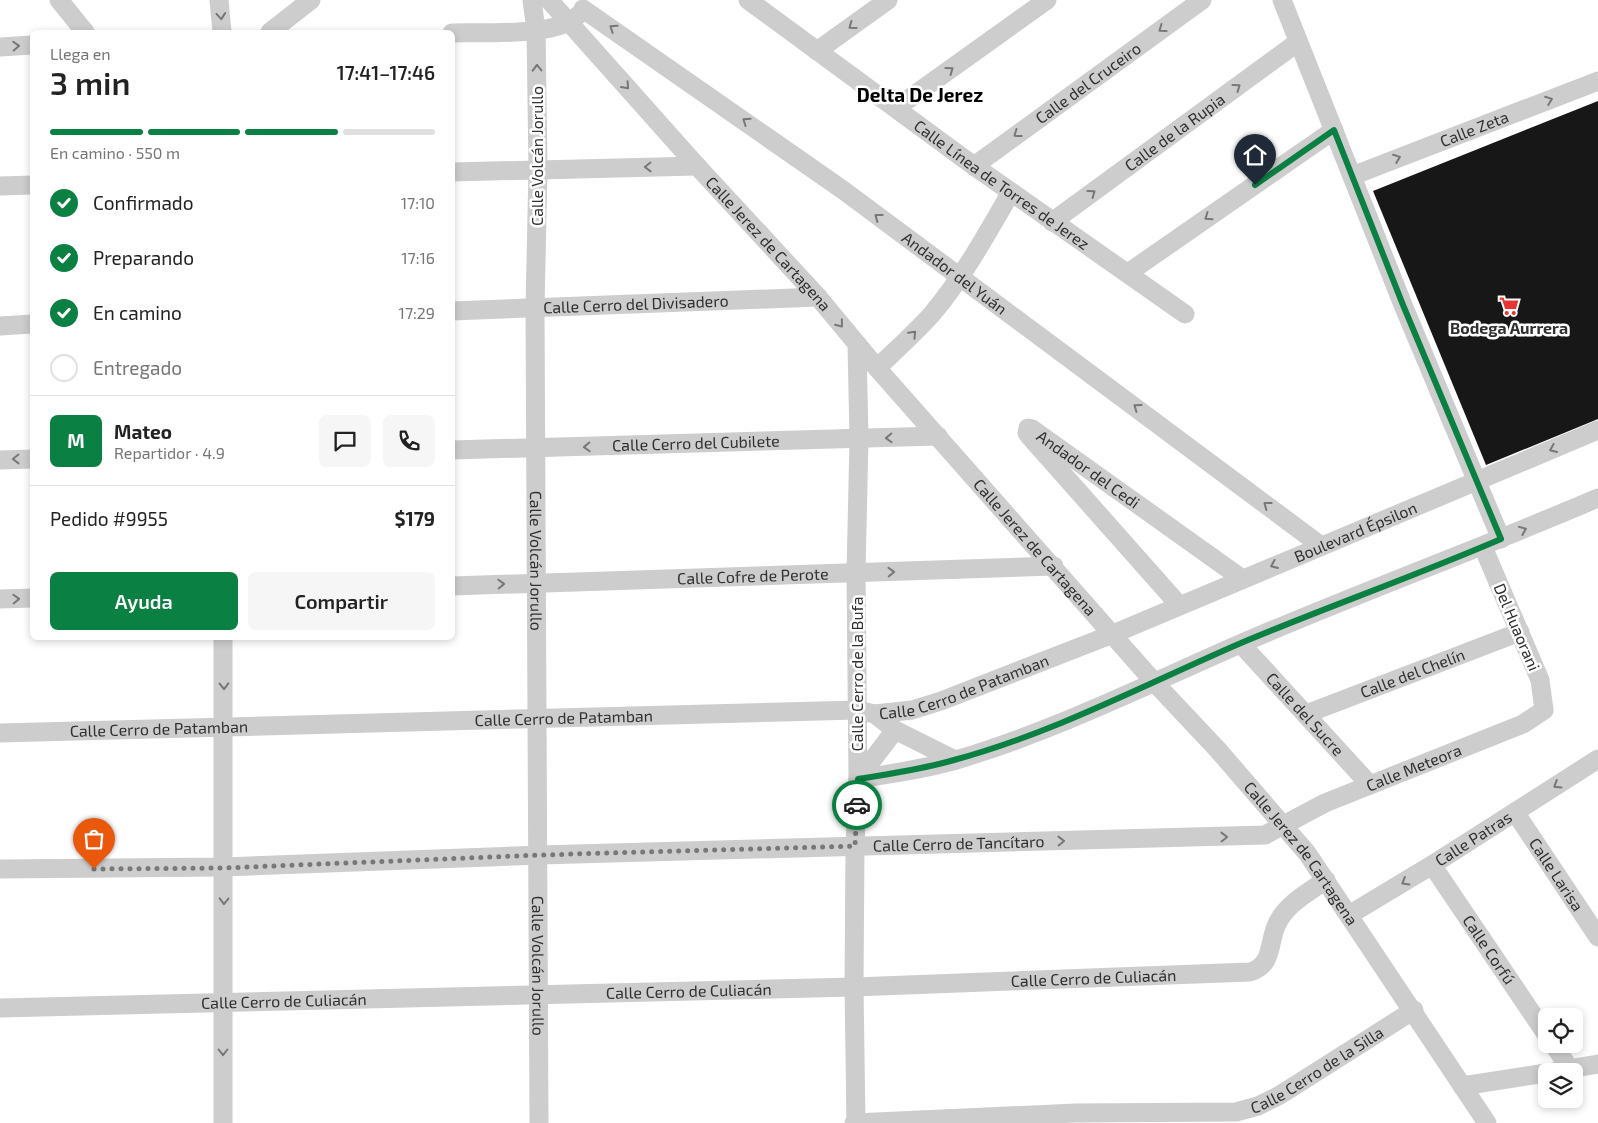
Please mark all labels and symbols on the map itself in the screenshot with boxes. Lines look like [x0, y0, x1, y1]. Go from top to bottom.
one-way arrow [215, 12, 226, 20]
one-way arrow [849, 20, 858, 28]
one-way arrow [1159, 23, 1168, 32]
one-way arrow [609, 25, 618, 35]
street label: Calle del Cruceiro [1031, 38, 1144, 127]
one-way arrow [13, 40, 21, 51]
one-way arrow [532, 64, 542, 72]
one-way arrow [944, 67, 954, 76]
one-way arrow [620, 80, 629, 89]
district label: Delta De Jerez [857, 83, 983, 106]
one-way arrow [1231, 84, 1241, 93]
street label: Calle Volcán Jorullo [527, 86, 546, 226]
street label: Calle de la Rupia [1121, 89, 1228, 175]
one-way arrow [1544, 95, 1552, 105]
street label: Calle Zeta [1437, 106, 1511, 150]
street label: Calle Línea de Torres de Jerez [911, 115, 1093, 253]
one-way arrow [742, 118, 752, 127]
one-way arrow [1014, 129, 1023, 137]
pin [1234, 134, 1276, 185]
one-way arrow [1392, 154, 1401, 164]
one-way arrow [644, 162, 652, 172]
street label: Calle Jerez de Cartagena [702, 172, 835, 315]
one-way arrow [1086, 190, 1096, 199]
one-way arrow [1204, 211, 1214, 220]
one-way arrow [875, 214, 884, 222]
street label: Andador del Yuán [899, 228, 1011, 318]
street label: Calle Cerro del Divisadero [543, 290, 729, 317]
supermarket icon: Bodega Aurrera [1498, 295, 1520, 317]
one-way arrow [834, 318, 843, 327]
place label: Bodega Aurrera [1450, 318, 1568, 337]
one-way arrow [907, 331, 916, 340]
one-way arrow [1134, 405, 1143, 413]
street label: Andador del Cedi [1034, 426, 1144, 512]
street label: Calle Cerro del Cubilete [612, 431, 780, 454]
one-way arrow [885, 432, 893, 443]
one-way arrow [582, 441, 590, 452]
one-way arrow [1549, 443, 1558, 454]
one-way arrow [12, 454, 20, 464]
street label: Calle Jerez de Cartagena [970, 475, 1101, 619]
street label: Calle Volcán Jorullo [527, 491, 547, 631]
street label: Boulevard Épsilon [1291, 497, 1419, 566]
one-way arrow [1263, 502, 1273, 511]
one-way arrow [1519, 525, 1527, 535]
one-way arrow [1270, 559, 1278, 569]
street label: Calle Cofre de Perote [677, 563, 829, 588]
one-way arrow [887, 566, 895, 577]
one-way arrow [497, 579, 505, 590]
street label: Del Huaorani [1490, 580, 1544, 673]
one-way arrow [13, 594, 21, 604]
street label: Calle Cerro de la Bufa [847, 597, 866, 751]
street label: Calle del Chelín [1357, 644, 1467, 701]
street label: Calle Cerro de Patamban [878, 650, 1051, 723]
street label: Calle del Sucre [1263, 668, 1348, 759]
one-way arrow [218, 682, 229, 690]
street label: Calle Cerro de Patamban [474, 705, 653, 729]
street label: Calle Cerro de Patamban [70, 716, 248, 740]
street label: Calle Meteora [1363, 740, 1464, 795]
street label: Calle Jerez de Cartagena [1241, 777, 1362, 929]
one-way arrow [1553, 779, 1562, 788]
courier [832, 780, 882, 830]
street label: Calle Patras [1431, 807, 1515, 870]
pin [73, 818, 115, 869]
street label: Calle Cerro de Tancítaro [873, 831, 1045, 855]
one-way arrow [1220, 832, 1228, 843]
street label: Calle Larisa [1526, 834, 1588, 914]
one-way arrow [1058, 836, 1065, 846]
one-way arrow [1401, 875, 1410, 885]
street label: Calle Volcán Jorullo [529, 896, 549, 1036]
one-way arrow [219, 898, 229, 905]
street label: Calle Corfú [1459, 911, 1520, 988]
street label: Calle Cerro de Culiacán [1010, 965, 1177, 990]
street label: Calle Cerro de Culiacán [606, 979, 772, 1002]
street label: Calle Cerro de Culiacán [201, 989, 367, 1012]
street label: Calle Cerro de la Silla [1248, 1022, 1387, 1117]
one-way arrow [218, 1049, 228, 1057]

